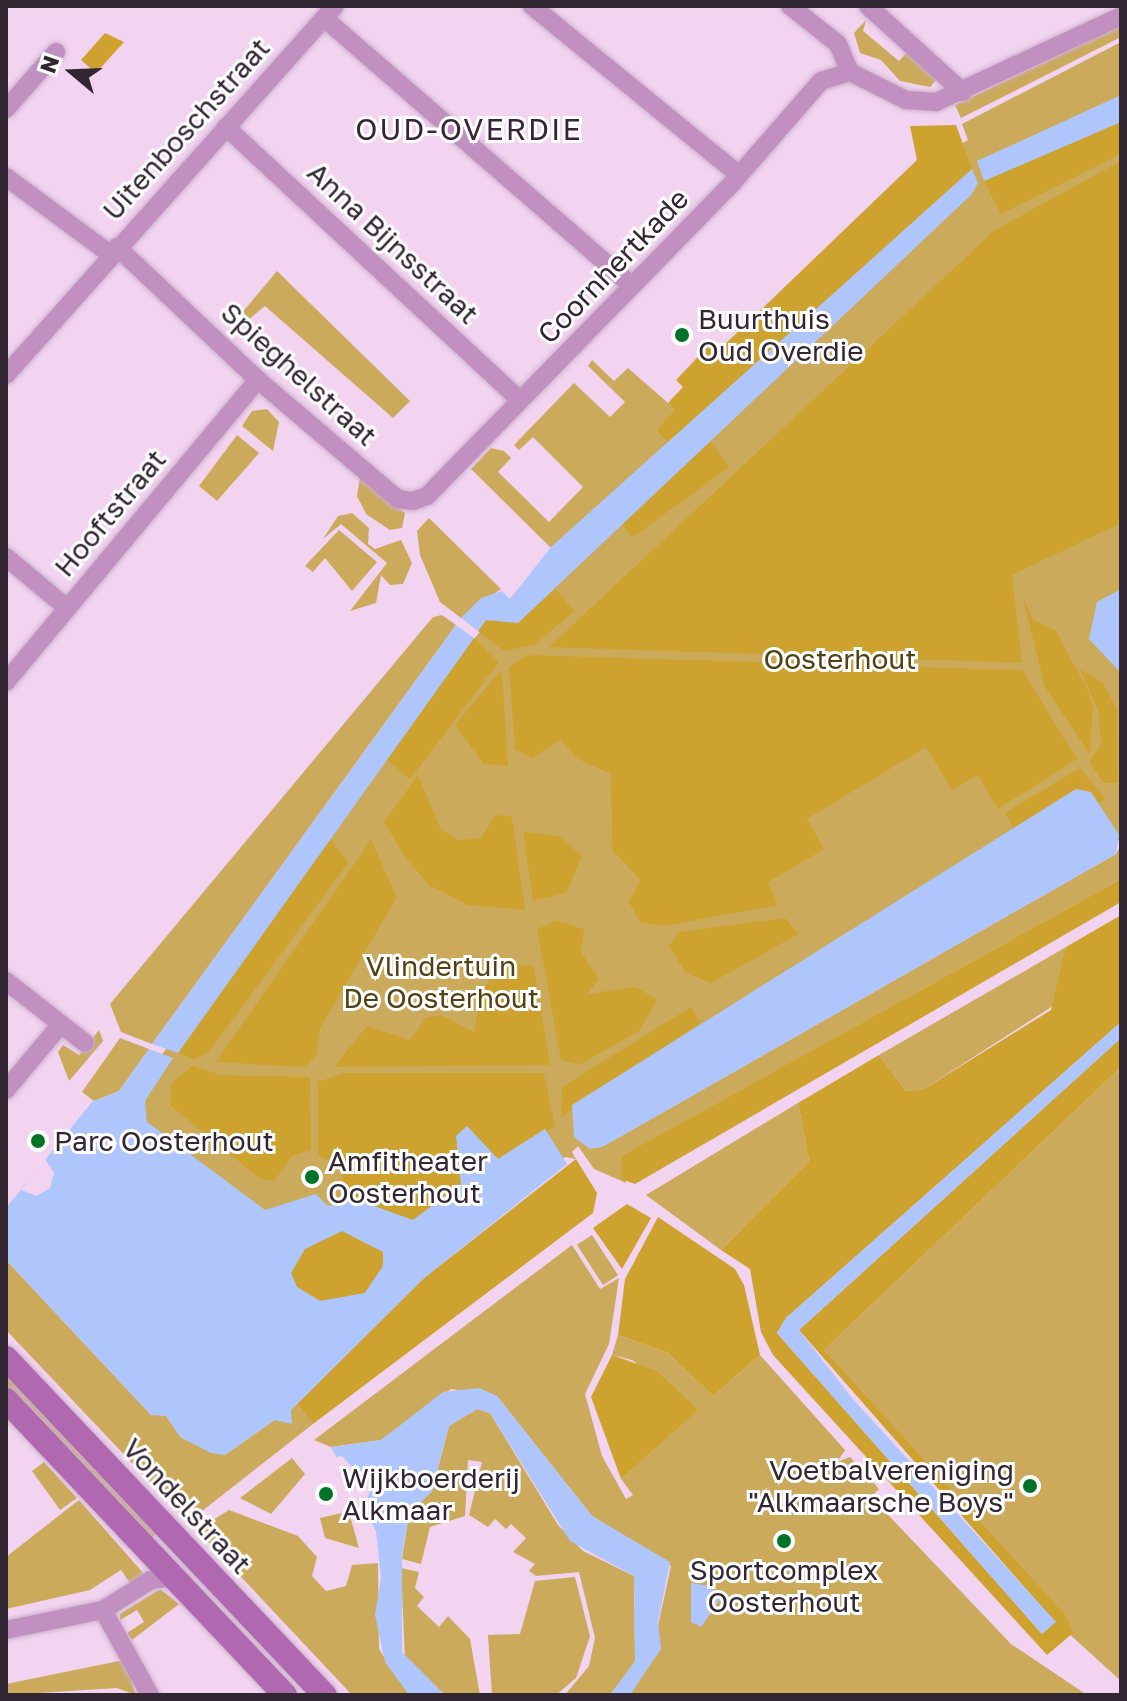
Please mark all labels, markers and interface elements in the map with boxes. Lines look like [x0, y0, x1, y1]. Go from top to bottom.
street label: Uitenboschstraat [95, 31, 277, 227]
north arrow [32, 32, 112, 112]
text: N [33, 52, 64, 76]
district label: OUD-OVERDIE [355, 111, 583, 147]
street label: Anna Bijnsstraat [301, 155, 485, 331]
street label: Coornhertkade [531, 182, 695, 350]
street label: Spieghelstraat [214, 295, 384, 453]
place label: Buurthuis Oud Overdie [698, 302, 864, 368]
marker: Buurthuis Oud Overdie [673, 326, 691, 344]
street label: Hooftstraat [47, 443, 173, 583]
park label: Oosterhout [764, 642, 916, 676]
park label: Vlindertuin De Oosterhout [343, 949, 539, 1015]
place label: Parc Oosterhout [54, 1124, 274, 1158]
marker: Parc Oosterhout [29, 1132, 47, 1150]
place label: Amfitheater Oosterhout [328, 1144, 488, 1210]
marker: Amfitheater Oosterhout [303, 1168, 321, 1186]
street label: Vondelstraat [116, 1431, 258, 1581]
place label: Voetbalvereniging "Alkmaarsche Boys" [748, 1453, 1014, 1519]
place label: Wijkboerderij Alkmaar [342, 1461, 520, 1527]
marker: Voetbalvereniging "Alkmaarsche Boys" [1021, 1477, 1039, 1495]
marker: Wijkboerderij Alkmaar [317, 1485, 335, 1503]
marker: Sportcomplex Oosterhout [775, 1532, 793, 1550]
place label: Sportcomplex Oosterhout [690, 1553, 878, 1619]

